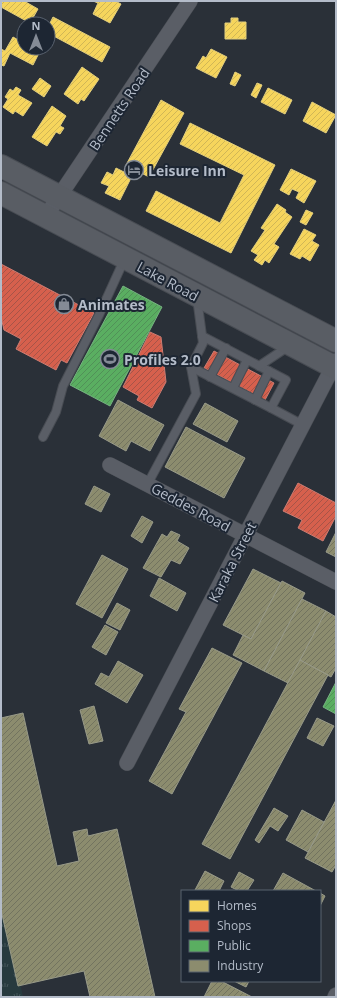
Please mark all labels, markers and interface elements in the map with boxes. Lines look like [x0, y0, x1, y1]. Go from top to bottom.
north arrow [16, 16, 56, 56]
text: N [32, 18, 40, 33]
street label: Bennetts Road [84, 64, 154, 154]
hotel icon: Leisure Inn [123, 159, 145, 181]
place label: Leisure Inn [148, 161, 226, 180]
street label: Lake Road [134, 257, 202, 305]
shop icon: Animates [53, 293, 75, 315]
place label: Animates [78, 295, 145, 314]
sports icon: Profiles 2.0 [99, 348, 121, 370]
place label: Profiles 2.0 [124, 350, 201, 369]
street label: Geddes Road [148, 478, 234, 536]
street label: Karaka Street [204, 519, 260, 605]
legend [181, 890, 321, 982]
text: Homes [217, 897, 257, 914]
text: Shops [217, 917, 252, 934]
text: Public [217, 937, 251, 954]
text: Industry [217, 957, 264, 974]

